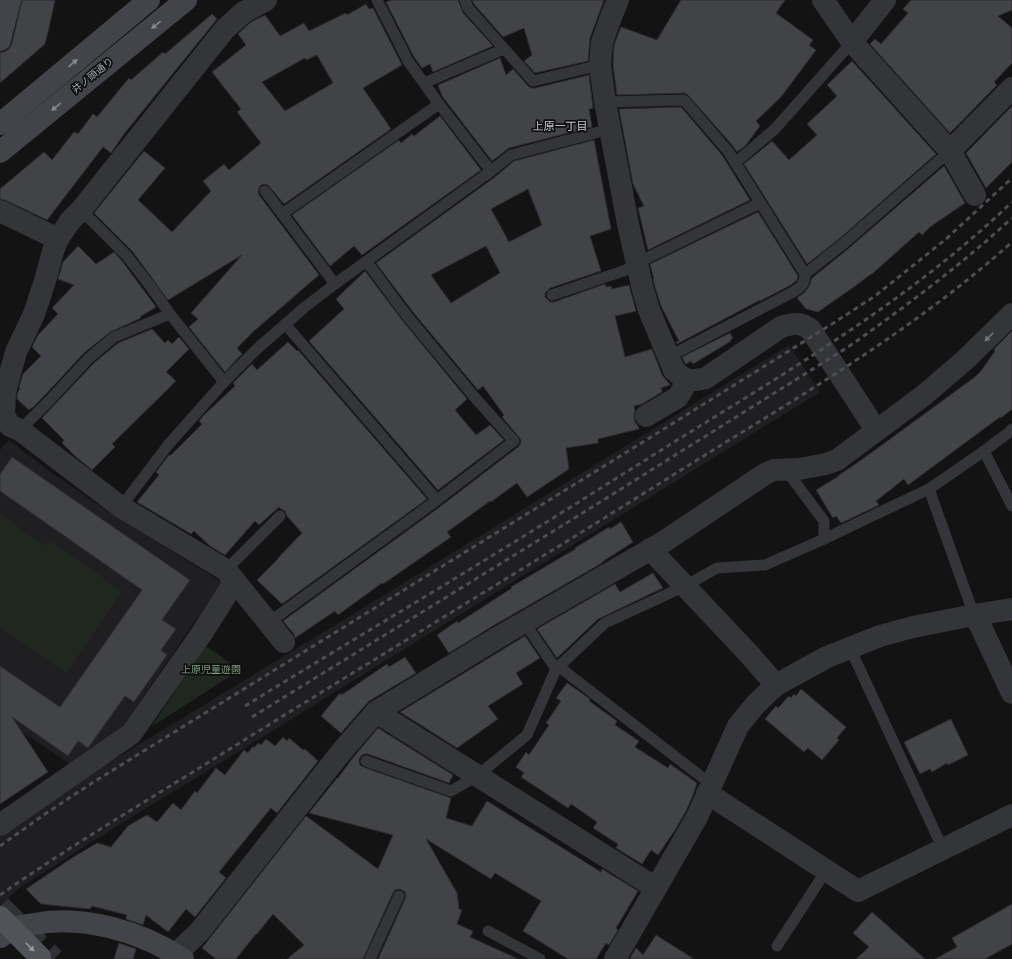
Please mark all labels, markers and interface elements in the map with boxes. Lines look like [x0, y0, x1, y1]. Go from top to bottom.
one-way arrow [151, 20, 162, 29]
street label: 井ノ頭通り [69, 55, 117, 97]
one-way arrow [68, 59, 78, 68]
one-way arrow [50, 102, 61, 111]
district label: 上原一丁目 [533, 120, 588, 134]
one-way arrow [984, 332, 994, 342]
park label: 上原児童遊園 [181, 664, 241, 677]
one-way arrow [25, 942, 35, 952]

